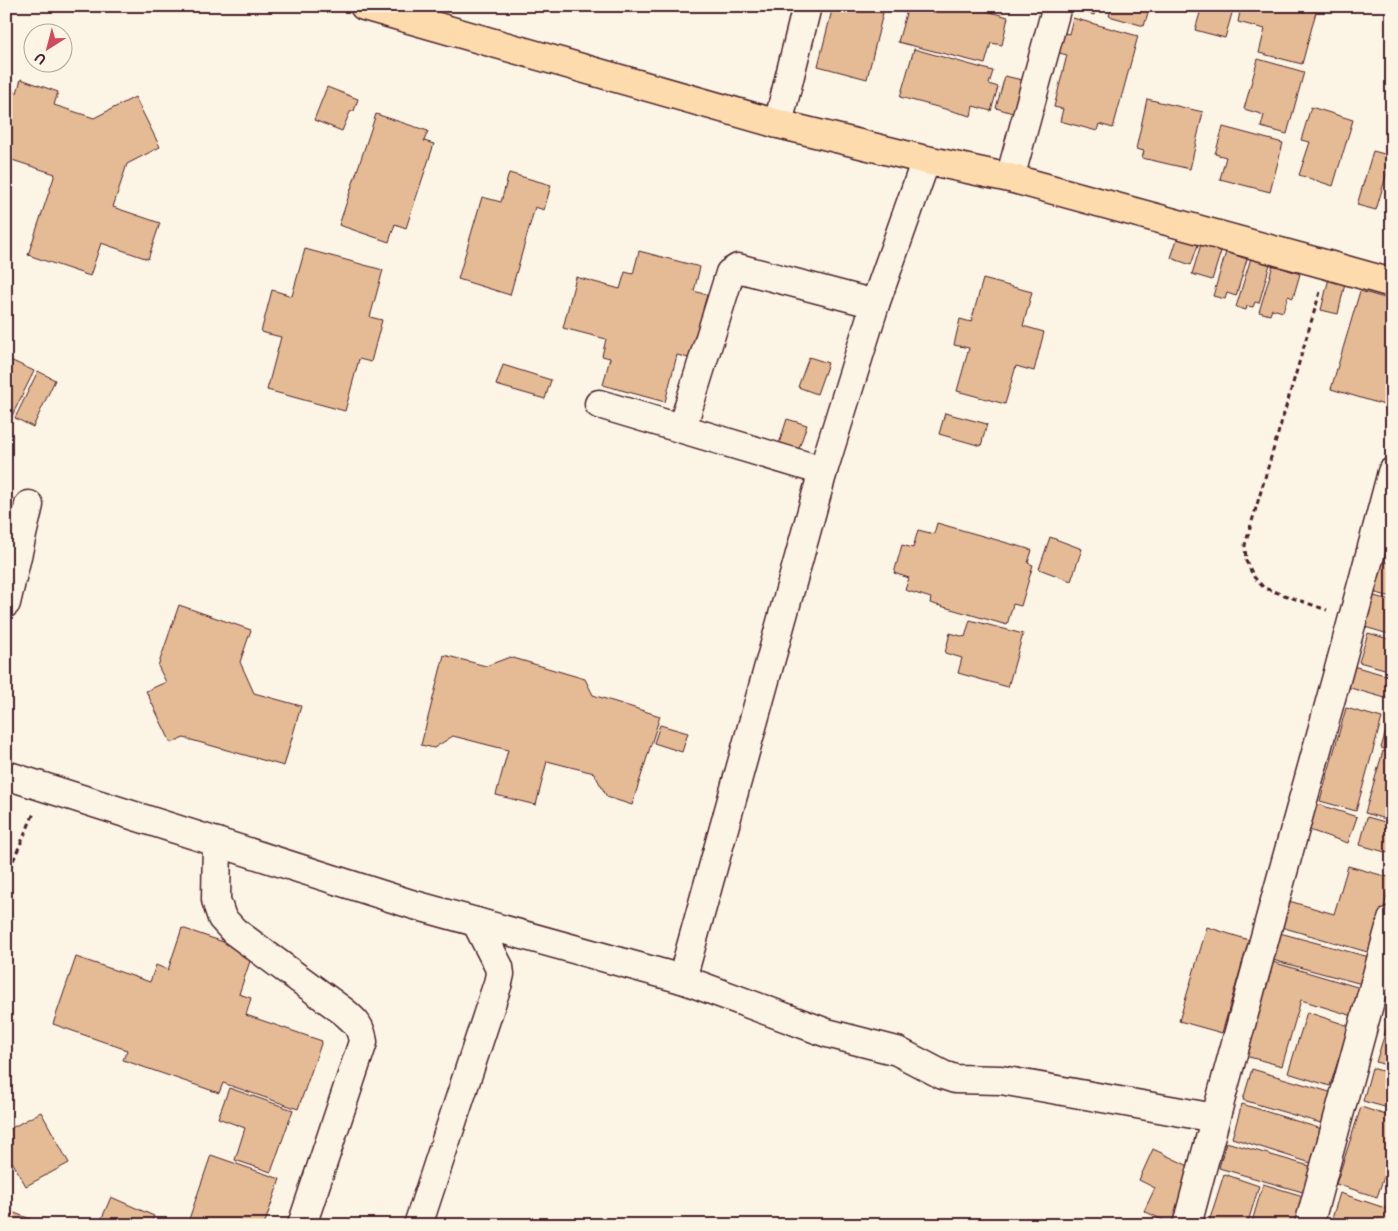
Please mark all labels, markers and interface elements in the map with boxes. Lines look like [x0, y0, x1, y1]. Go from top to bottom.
north arrow [22, 22, 72, 72]
text: U [32, 48, 50, 68]

